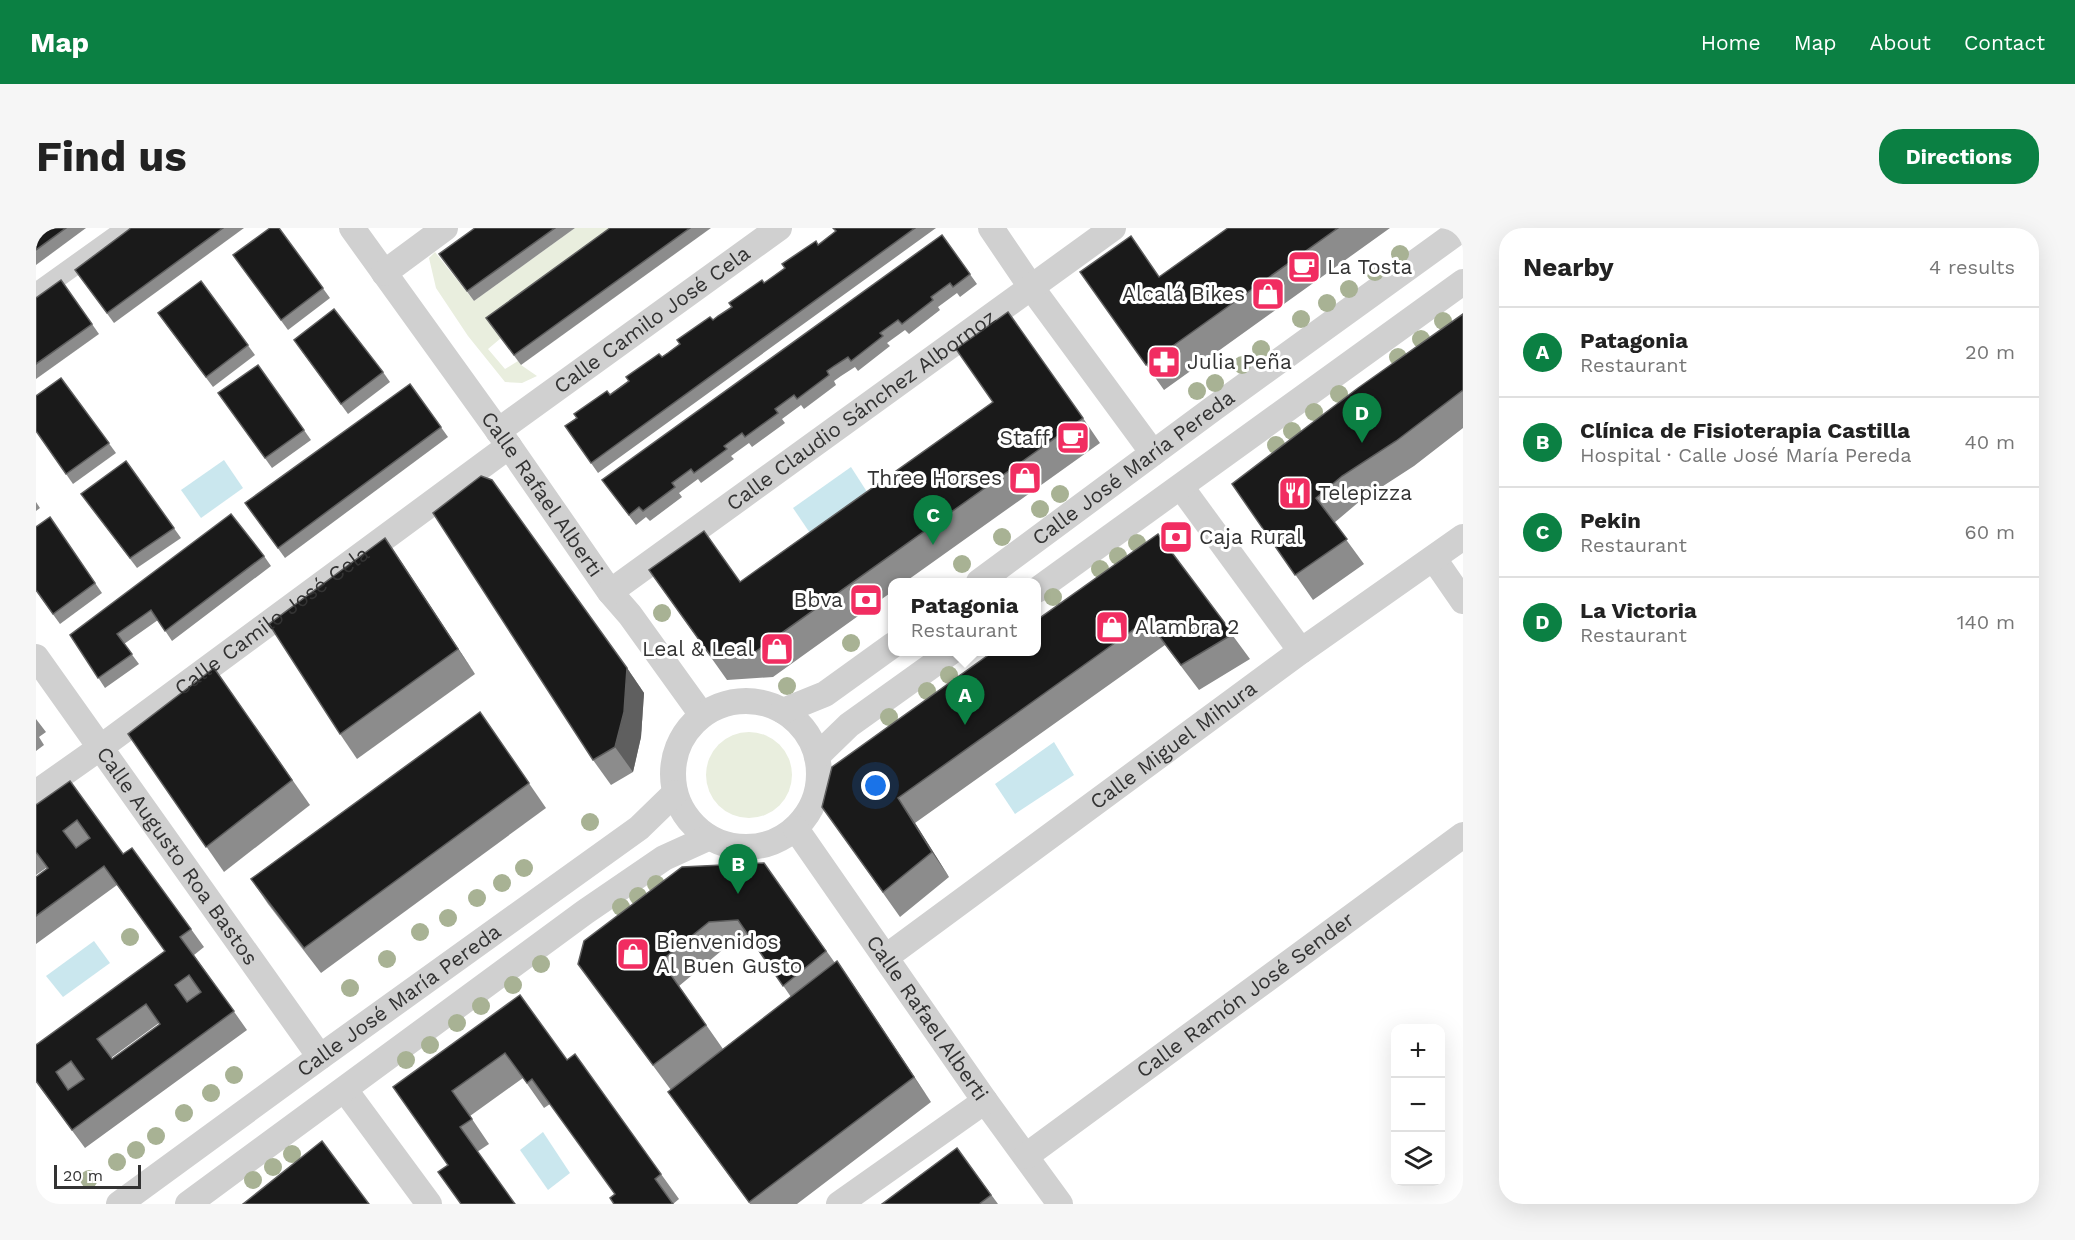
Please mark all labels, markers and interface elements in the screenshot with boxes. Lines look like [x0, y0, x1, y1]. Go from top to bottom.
text: Map [30, 26, 89, 59]
text: Home [1701, 30, 1761, 55]
text: Map [1794, 30, 1837, 55]
text: About [1870, 30, 1931, 55]
text: Contact [1964, 30, 2045, 55]
button: Directions [1879, 129, 2039, 184]
text: Find us [36, 132, 187, 181]
street label: Calle Camilo José Cela [549, 240, 755, 398]
cafe icon: La Tosta [1286, 249, 1322, 285]
text: Nearby [1523, 252, 1614, 282]
place label: La Tosta [1327, 254, 1412, 279]
text: 4 results [1929, 255, 2015, 279]
shop icon: Alcalá Bikes [1250, 276, 1286, 312]
place label: Alcalá Bikes [1122, 281, 1245, 306]
street label: Calle Claudio Sánchez Albornoz [721, 304, 1001, 516]
text: Patagonia [1580, 328, 1688, 353]
text: A [1536, 340, 1549, 364]
text: 20 m [1965, 340, 2015, 364]
pharmacy icon: Julia Peña [1146, 344, 1182, 380]
place label: Julia Peña [1187, 349, 1292, 374]
text: Restaurant [1580, 353, 1687, 377]
street label: Calle José María Pereda [1027, 384, 1239, 550]
pin: D [1342, 394, 1382, 443]
street label: Calle Rafael Alberti [476, 406, 609, 581]
text: Clínica de Fisioterapia Castilla [1580, 418, 1910, 443]
cafe icon: Staff [1055, 420, 1091, 456]
place label: Staff [999, 425, 1050, 450]
text: B [1536, 430, 1549, 454]
text: 40 m [1964, 430, 2015, 454]
text: Hospital · Calle José María Pereda [1580, 443, 1912, 467]
shop icon: Three Horses [1007, 460, 1043, 496]
place label: Three Horses [867, 465, 1002, 490]
restaurant icon: Telepizza [1277, 475, 1313, 511]
place label: Telepizza [1318, 480, 1412, 505]
pin: C [914, 496, 952, 545]
text: Pekin [1580, 508, 1641, 533]
bank icon: Caja Rural [1158, 519, 1194, 555]
text: C [1536, 520, 1549, 544]
text: 60 m [1965, 520, 2015, 544]
place label: Caja Rural [1199, 524, 1303, 549]
text: Restaurant [1580, 533, 1687, 557]
street label: Calle Camilo José Cela [169, 540, 374, 701]
popup [888, 578, 1041, 656]
bank icon: Bbva [848, 582, 884, 618]
place label: Bbva [794, 587, 843, 612]
text: Patagonia [911, 593, 1018, 618]
text: La Victoria [1580, 598, 1697, 623]
shop icon: Alambra 2 [1094, 609, 1130, 645]
text: D [1535, 610, 1550, 634]
text: 140 m [1957, 610, 2015, 634]
place label: Alambra 2 [1135, 614, 1239, 639]
text: Restaurant [911, 618, 1017, 642]
text: Restaurant [1580, 623, 1687, 647]
shop icon: Leal & Leal [759, 631, 795, 667]
place label: Leal & Leal [642, 636, 755, 661]
street label: Calle Miguel Mihura [1085, 675, 1261, 814]
pin: A [946, 676, 984, 725]
street label: Calle Augusto Roa Bastos [92, 742, 264, 970]
your location [861, 771, 890, 800]
pin: B [718, 844, 758, 894]
street label: Calle Ramón José Sender [1131, 906, 1359, 1083]
street label: Calle José María Pereda [292, 918, 506, 1082]
place label: Bienvenidos Al Buen Gusto [656, 929, 802, 978]
street label: Calle Rafael Alberti [862, 930, 994, 1105]
shop icon: Bienvenidos Al Buen Gusto [615, 936, 651, 972]
map controls [1391, 1024, 1445, 1186]
button: + [1391, 1024, 1445, 1078]
button: − [1391, 1078, 1445, 1132]
button: layers [1391, 1132, 1445, 1186]
scale bar [54, 1162, 141, 1190]
text: 20 m [63, 1166, 103, 1185]

